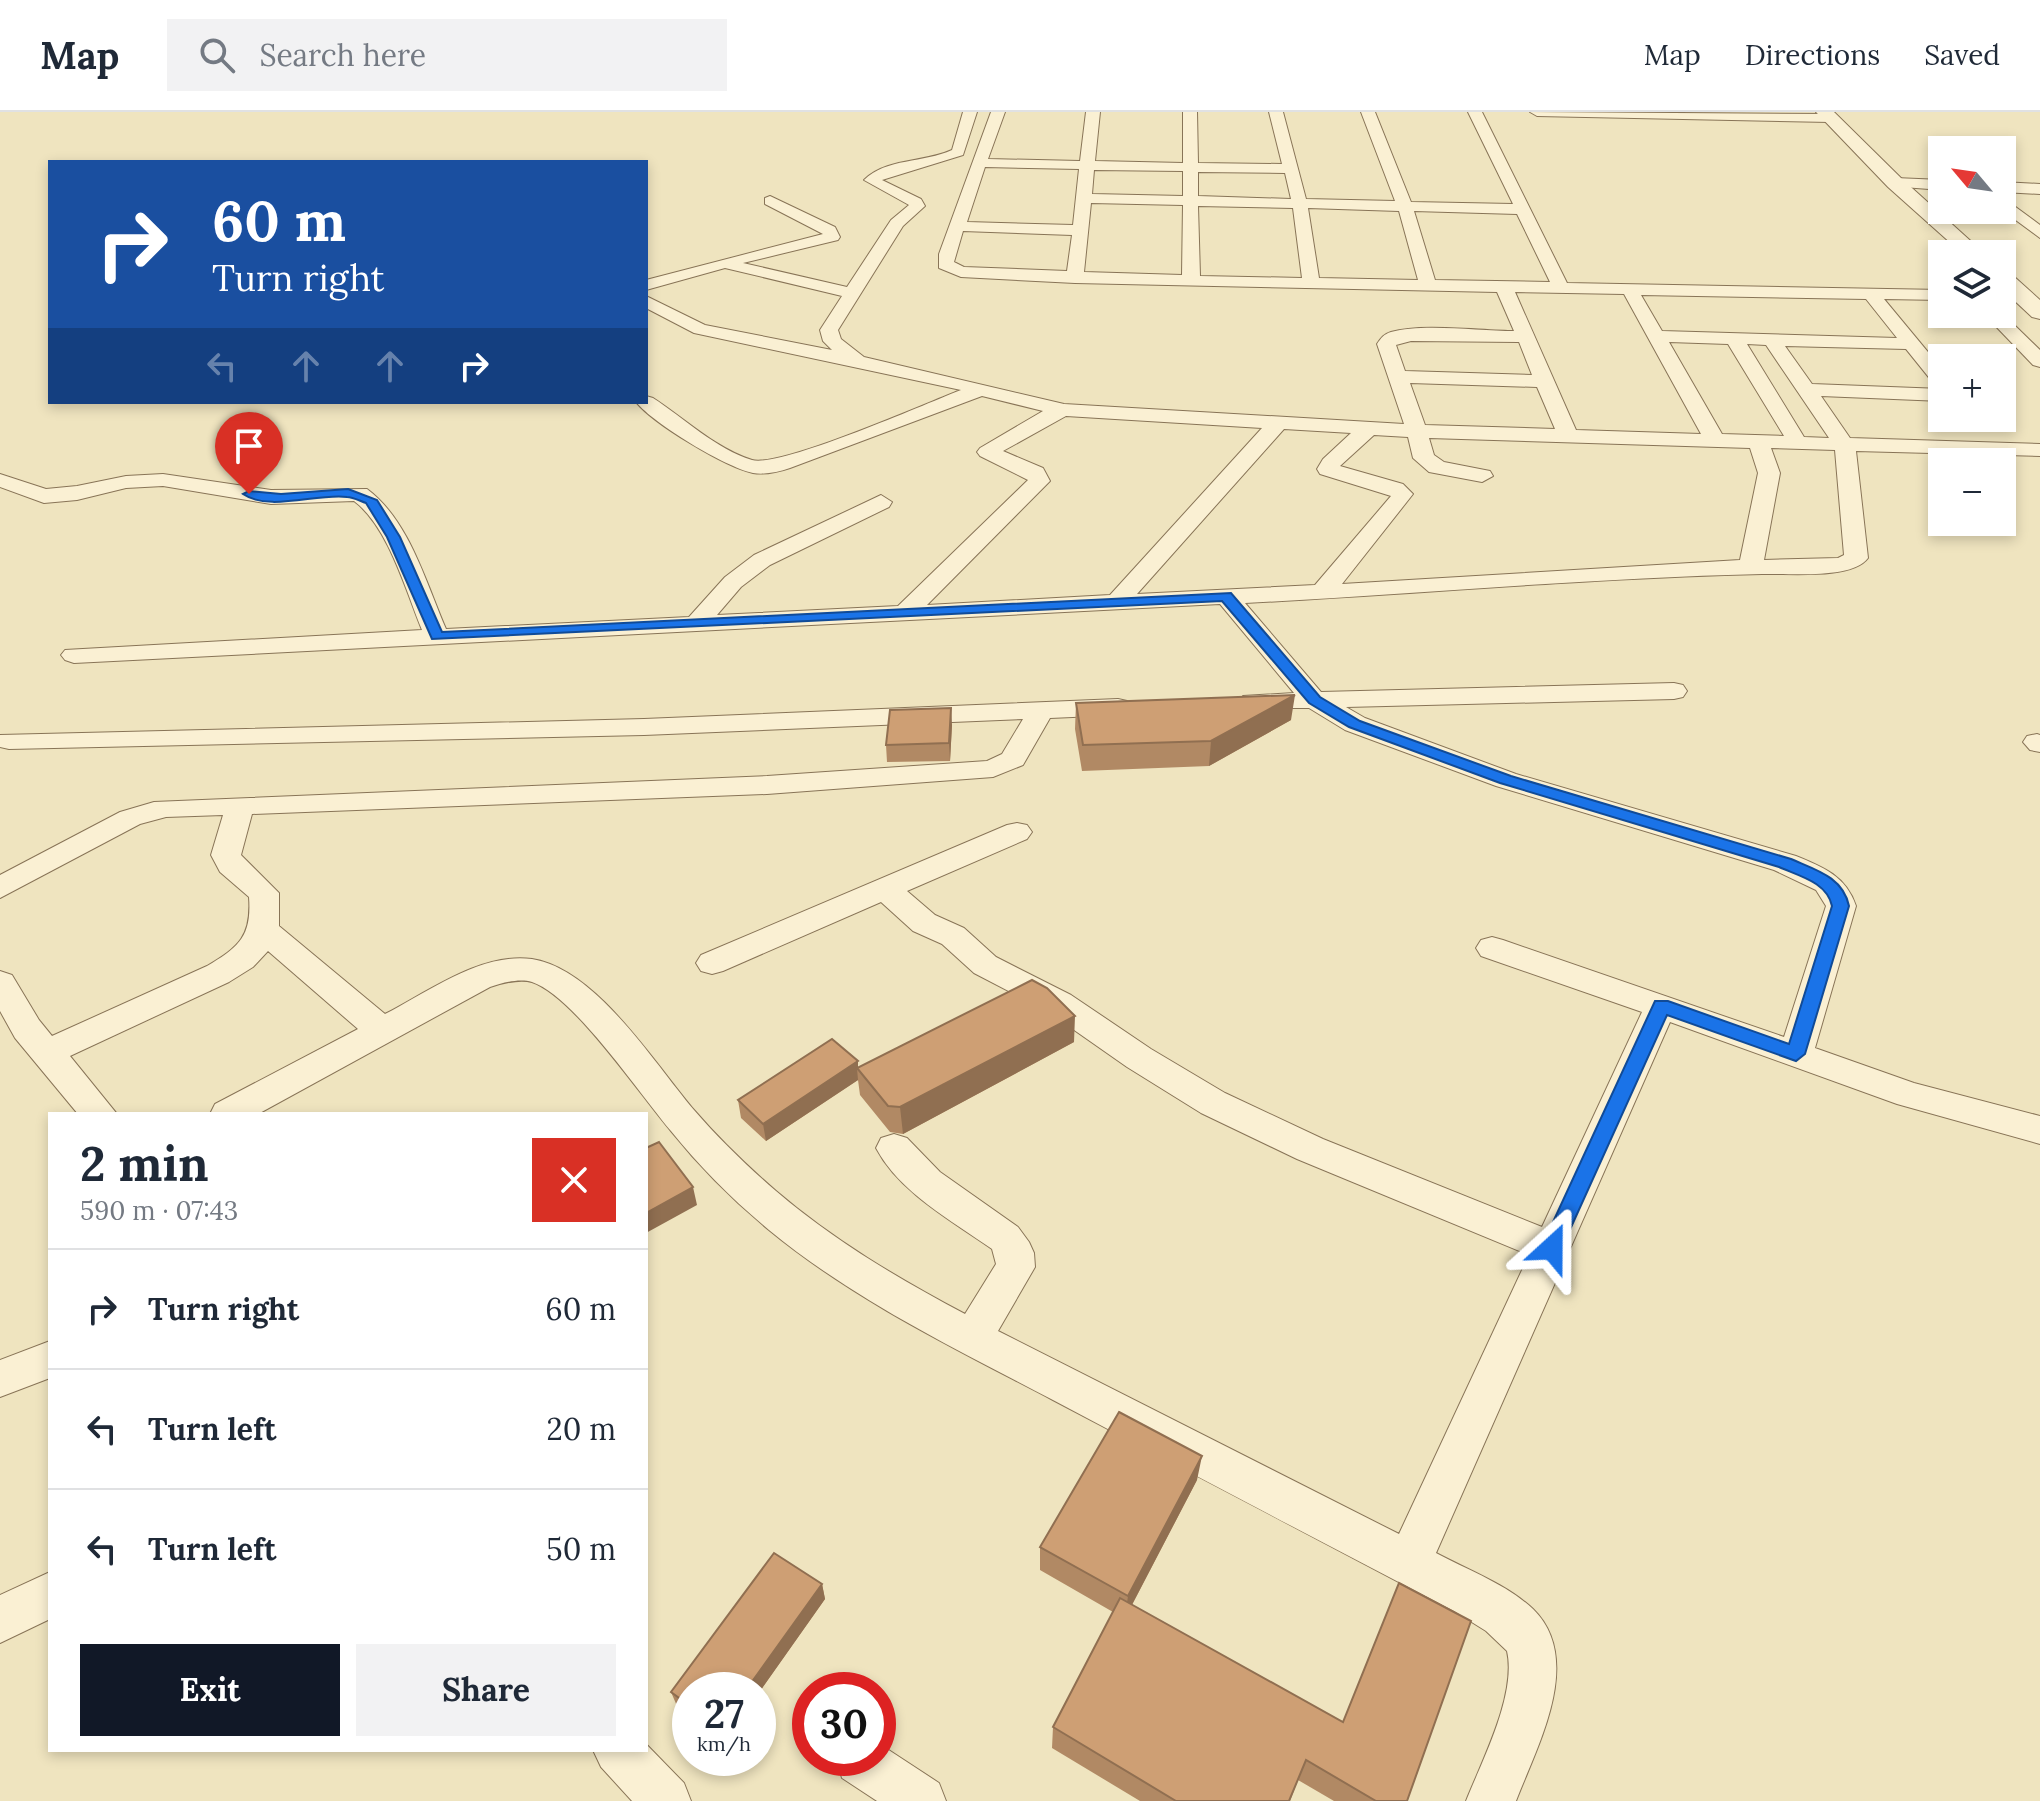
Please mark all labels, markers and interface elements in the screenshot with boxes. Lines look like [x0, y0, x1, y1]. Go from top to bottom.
search box [167, 19, 727, 91]
text: Map [40, 31, 119, 79]
icon: search [195, 33, 239, 77]
text: Search here [259, 36, 426, 74]
text: Map [1644, 37, 1701, 73]
text: Directions [1745, 37, 1880, 73]
text: Saved [1924, 37, 2000, 73]
north arrow [1928, 136, 2016, 224]
map controls [1928, 136, 2016, 536]
text: 60 m [212, 185, 346, 256]
icon: right [80, 192, 184, 296]
button: layers [1928, 240, 2016, 328]
text: Turn right [212, 255, 385, 301]
icon: left [200, 344, 244, 388]
icon: ahead [284, 344, 328, 388]
icon: ahead [368, 344, 412, 388]
icon: right [452, 344, 496, 388]
button: + [1928, 344, 2016, 432]
pin [215, 412, 283, 494]
icon: arrive [227, 424, 271, 468]
button: − [1928, 448, 2016, 536]
text: 2 min [80, 1133, 209, 1194]
button: close [532, 1138, 616, 1222]
text: 590 m · 07:43 [80, 1194, 238, 1227]
position arrow [1510, 1206, 1594, 1290]
icon: right [80, 1287, 124, 1331]
text: Turn right [148, 1290, 299, 1328]
text: 60 m [545, 1290, 616, 1328]
icon: left [80, 1407, 124, 1451]
text: Turn left [148, 1410, 276, 1448]
text: 20 m [547, 1410, 616, 1448]
icon: left [80, 1527, 124, 1571]
text: Turn left [148, 1530, 276, 1568]
text: 50 m [546, 1530, 616, 1568]
button: Exit [80, 1644, 340, 1736]
button: Share [356, 1644, 616, 1736]
speed limit sign: 30 [792, 1672, 896, 1776]
text: 27 [704, 1688, 744, 1739]
text: km/h [697, 1731, 751, 1756]

